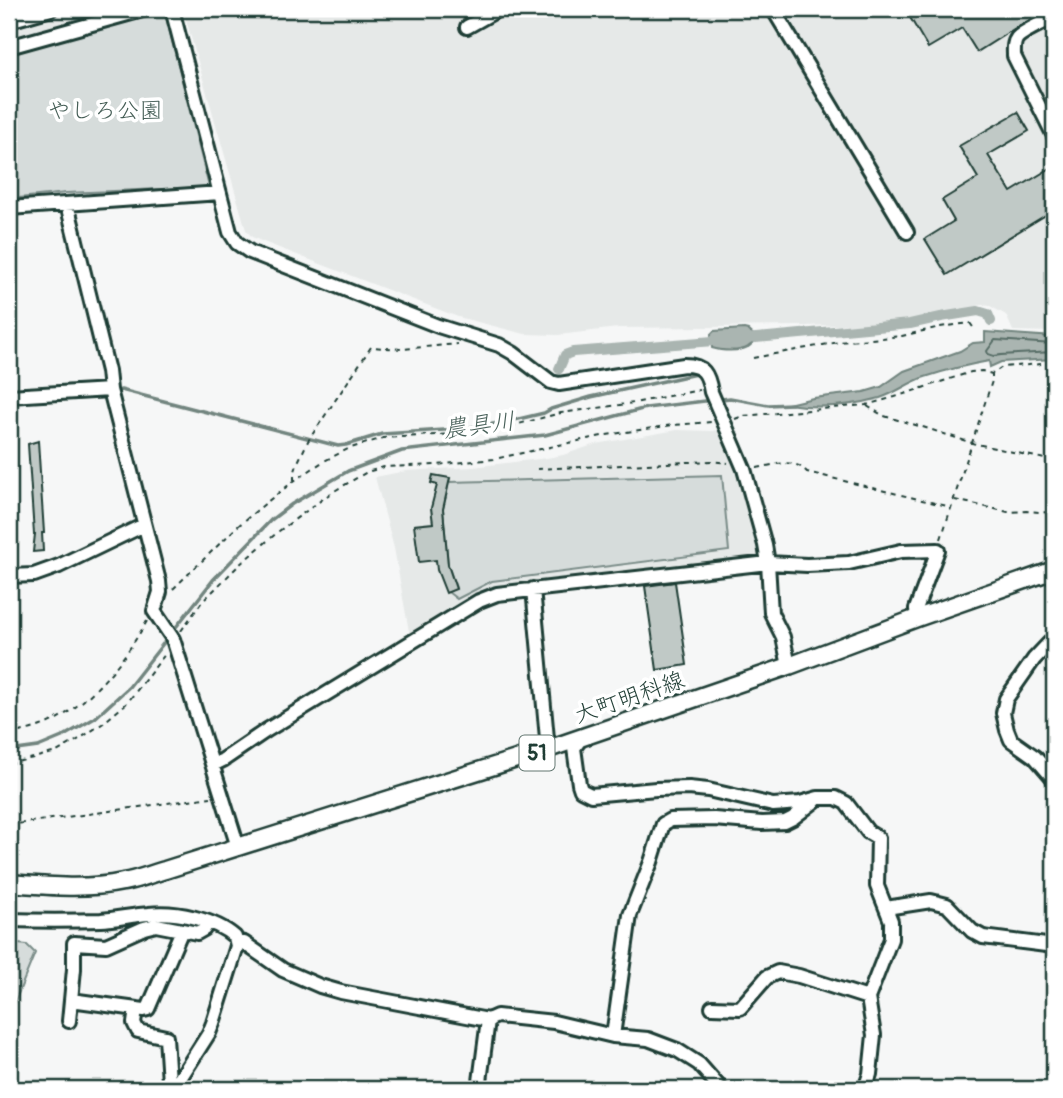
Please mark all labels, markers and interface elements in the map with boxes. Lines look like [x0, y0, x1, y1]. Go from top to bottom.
park label: やしろ公園 [48, 96, 163, 125]
water label: 農具川 [442, 407, 517, 444]
street label: 大町明科線 [570, 665, 688, 730]
road number: 51 [520, 736, 554, 770]

